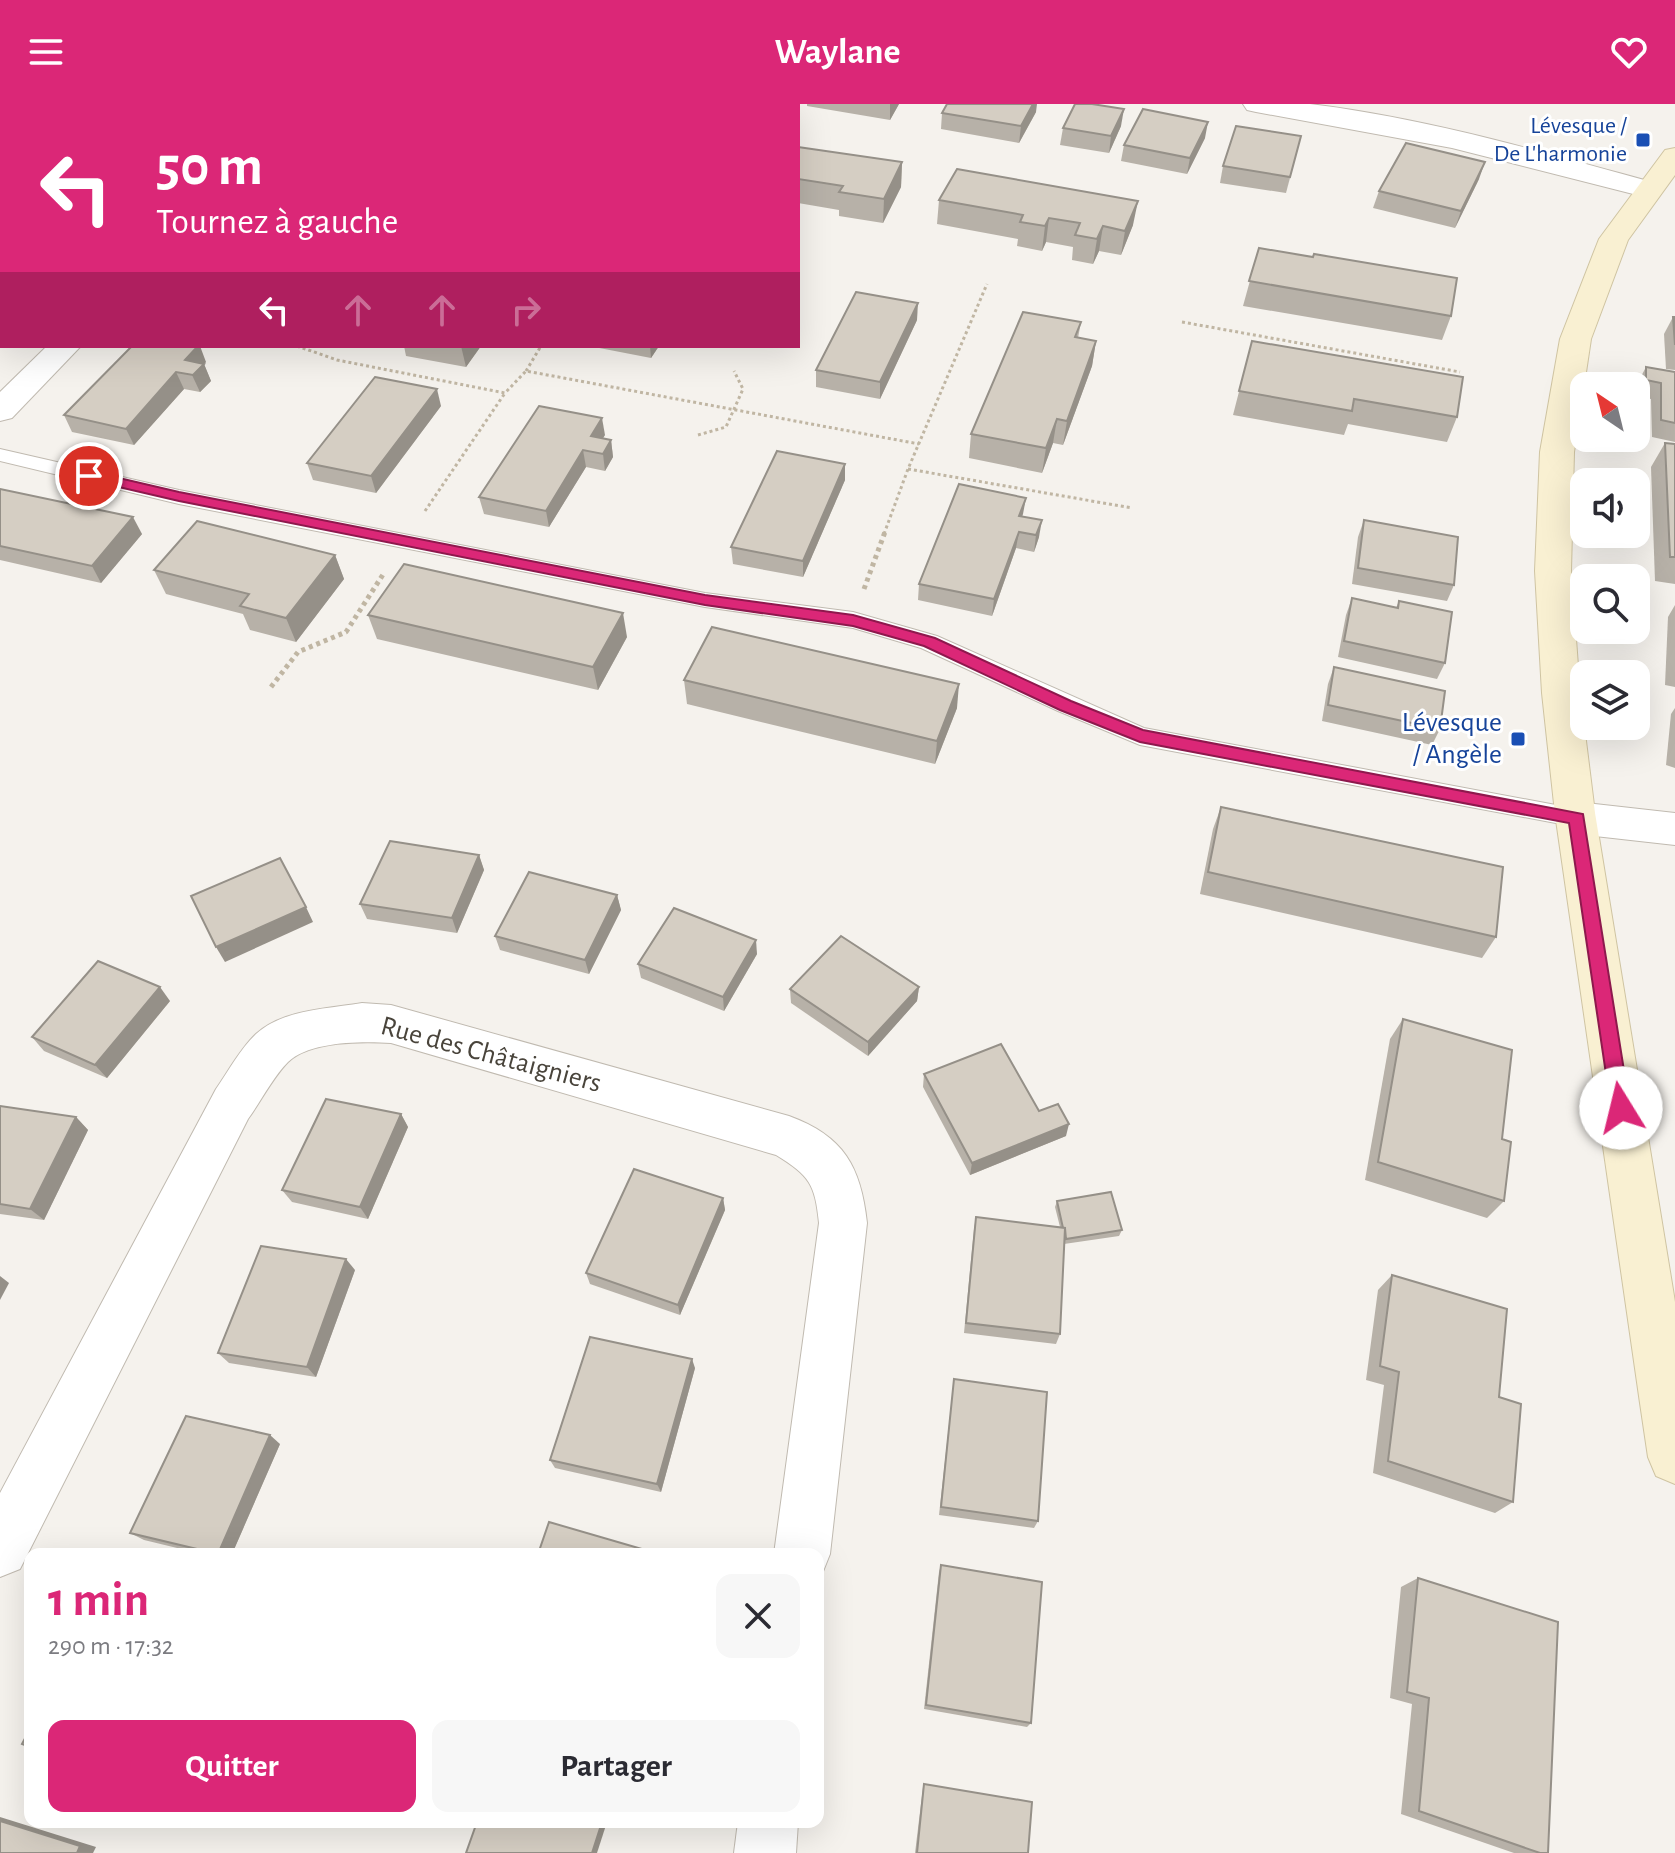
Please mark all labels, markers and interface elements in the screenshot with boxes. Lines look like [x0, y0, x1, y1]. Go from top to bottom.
icon: menu [24, 30, 68, 74]
icon: heart [1607, 30, 1651, 74]
text: Waylane [774, 34, 901, 70]
place label: Lévesque / De L'harmonie [1494, 114, 1627, 166]
marker: Lévesque / De L'harmonie [1634, 131, 1652, 149]
icon: left [24, 136, 128, 240]
text: 50 m [156, 139, 263, 195]
text: Tournez à gauche [156, 204, 398, 240]
icon: left [252, 288, 296, 332]
icon: ahead [336, 288, 380, 332]
icon: ahead [420, 288, 464, 332]
icon: right [504, 288, 548, 332]
north arrow [1570, 372, 1650, 452]
map controls [1570, 372, 1650, 740]
pin [55, 442, 123, 510]
icon: arrive [67, 454, 111, 498]
button: sound [1570, 468, 1650, 548]
button: search [1570, 564, 1650, 644]
button: layers [1570, 660, 1650, 740]
place label: Lévesque / Angèle [1402, 709, 1502, 769]
marker: Lévesque / Angèle [1509, 730, 1527, 748]
street label: Rue des Châtaigniers [378, 1012, 604, 1098]
position arrow [1579, 1066, 1663, 1150]
button: close [716, 1574, 800, 1658]
text: 1 min [48, 1577, 149, 1625]
text: 290 m · 17:32 [48, 1633, 174, 1659]
button: Quitter [48, 1720, 416, 1812]
button: Partager [432, 1720, 800, 1812]

